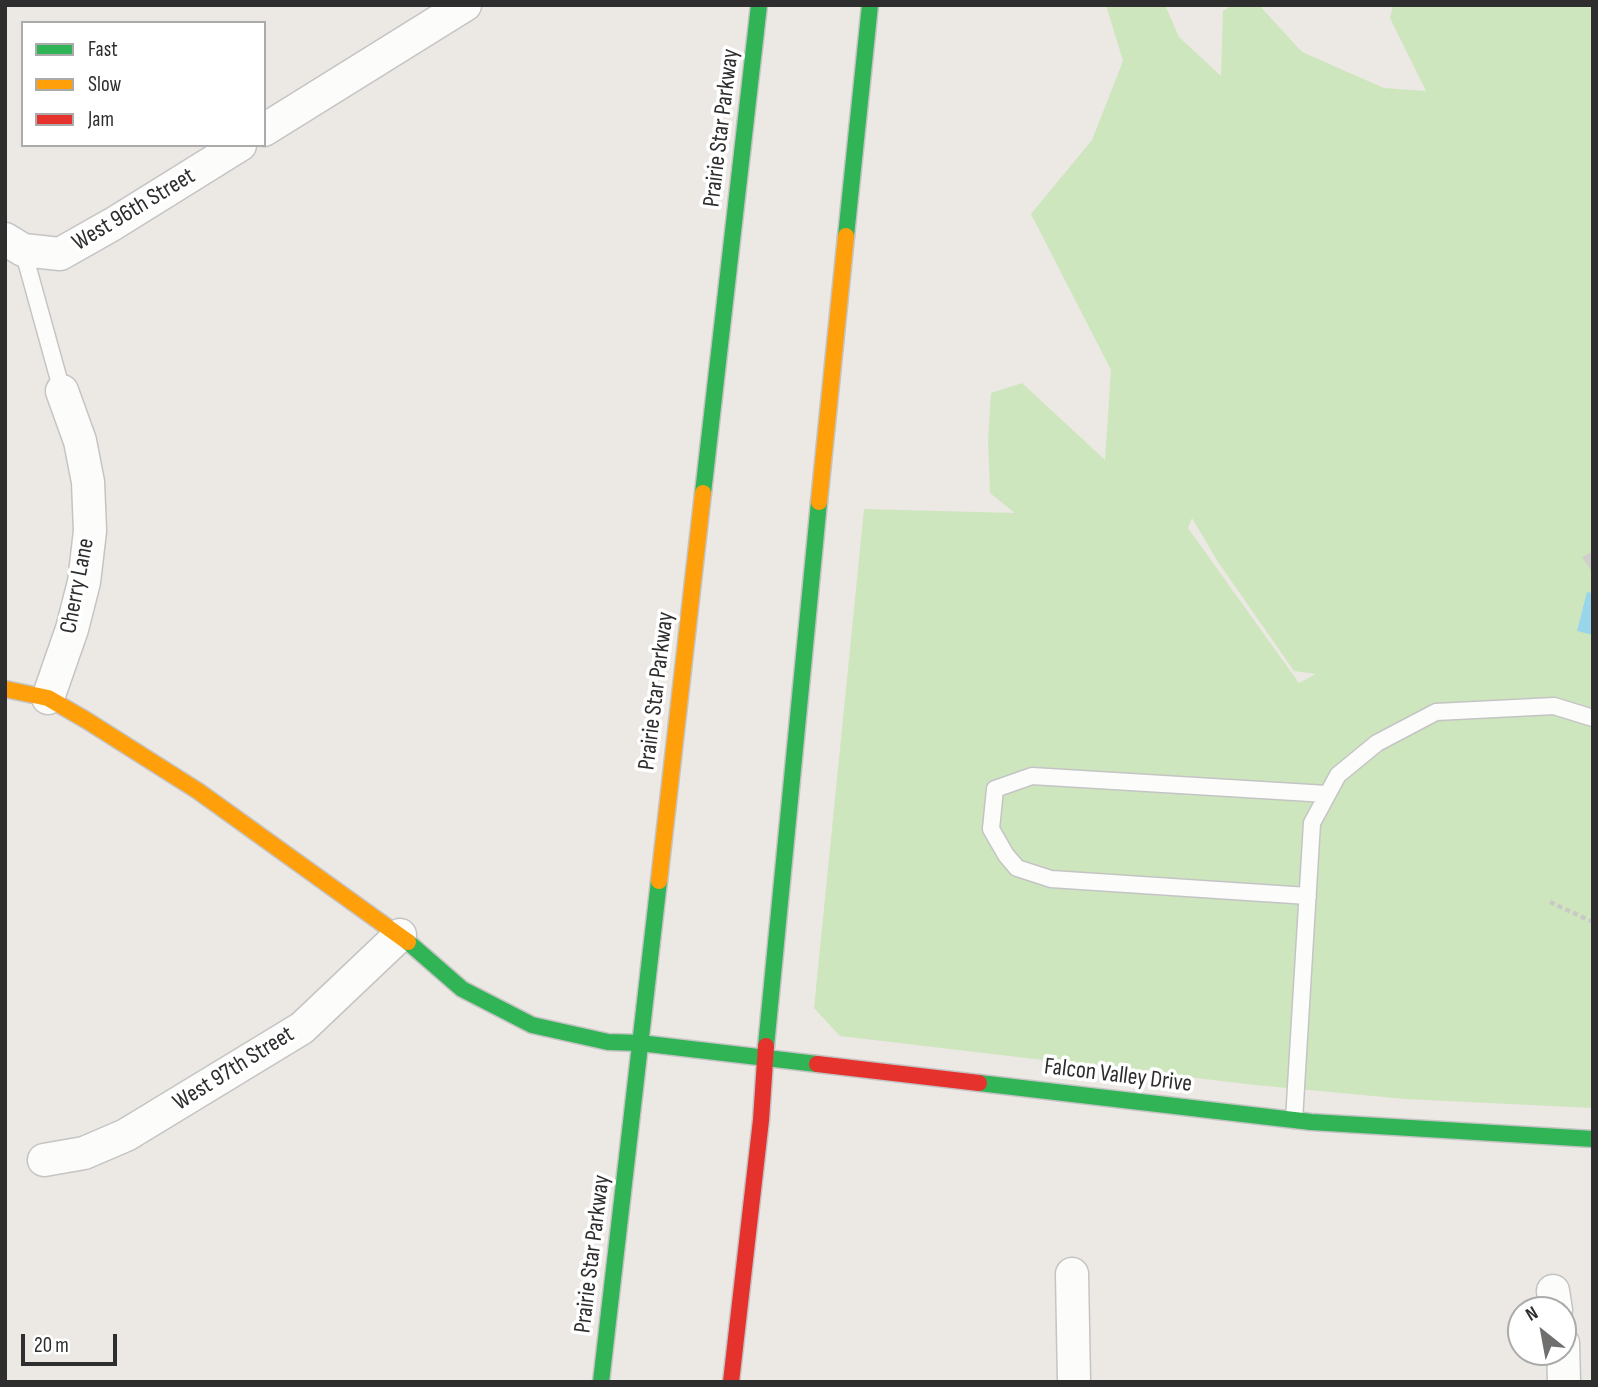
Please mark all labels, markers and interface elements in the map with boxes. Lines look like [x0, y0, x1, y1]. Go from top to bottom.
legend [21, 21, 266, 147]
text: Fast [88, 37, 118, 62]
street label: Prairie Star Parkway [698, 47, 746, 209]
text: Slow [88, 72, 121, 97]
text: Jam [88, 107, 114, 132]
street label: West 96th Street [68, 162, 200, 258]
street label: Cherry Lane [55, 536, 101, 636]
street label: Prairie Star Parkway [633, 610, 681, 772]
street label: West 97th Street [168, 1020, 300, 1118]
street label: Falcon Valley Drive [1042, 1053, 1194, 1099]
street label: Prairie Star Parkway [569, 1173, 617, 1335]
north arrow [1507, 1296, 1577, 1366]
text: N [1522, 1302, 1542, 1327]
scale bar [24, 1320, 121, 1364]
text: 20 m [34, 1333, 69, 1358]

